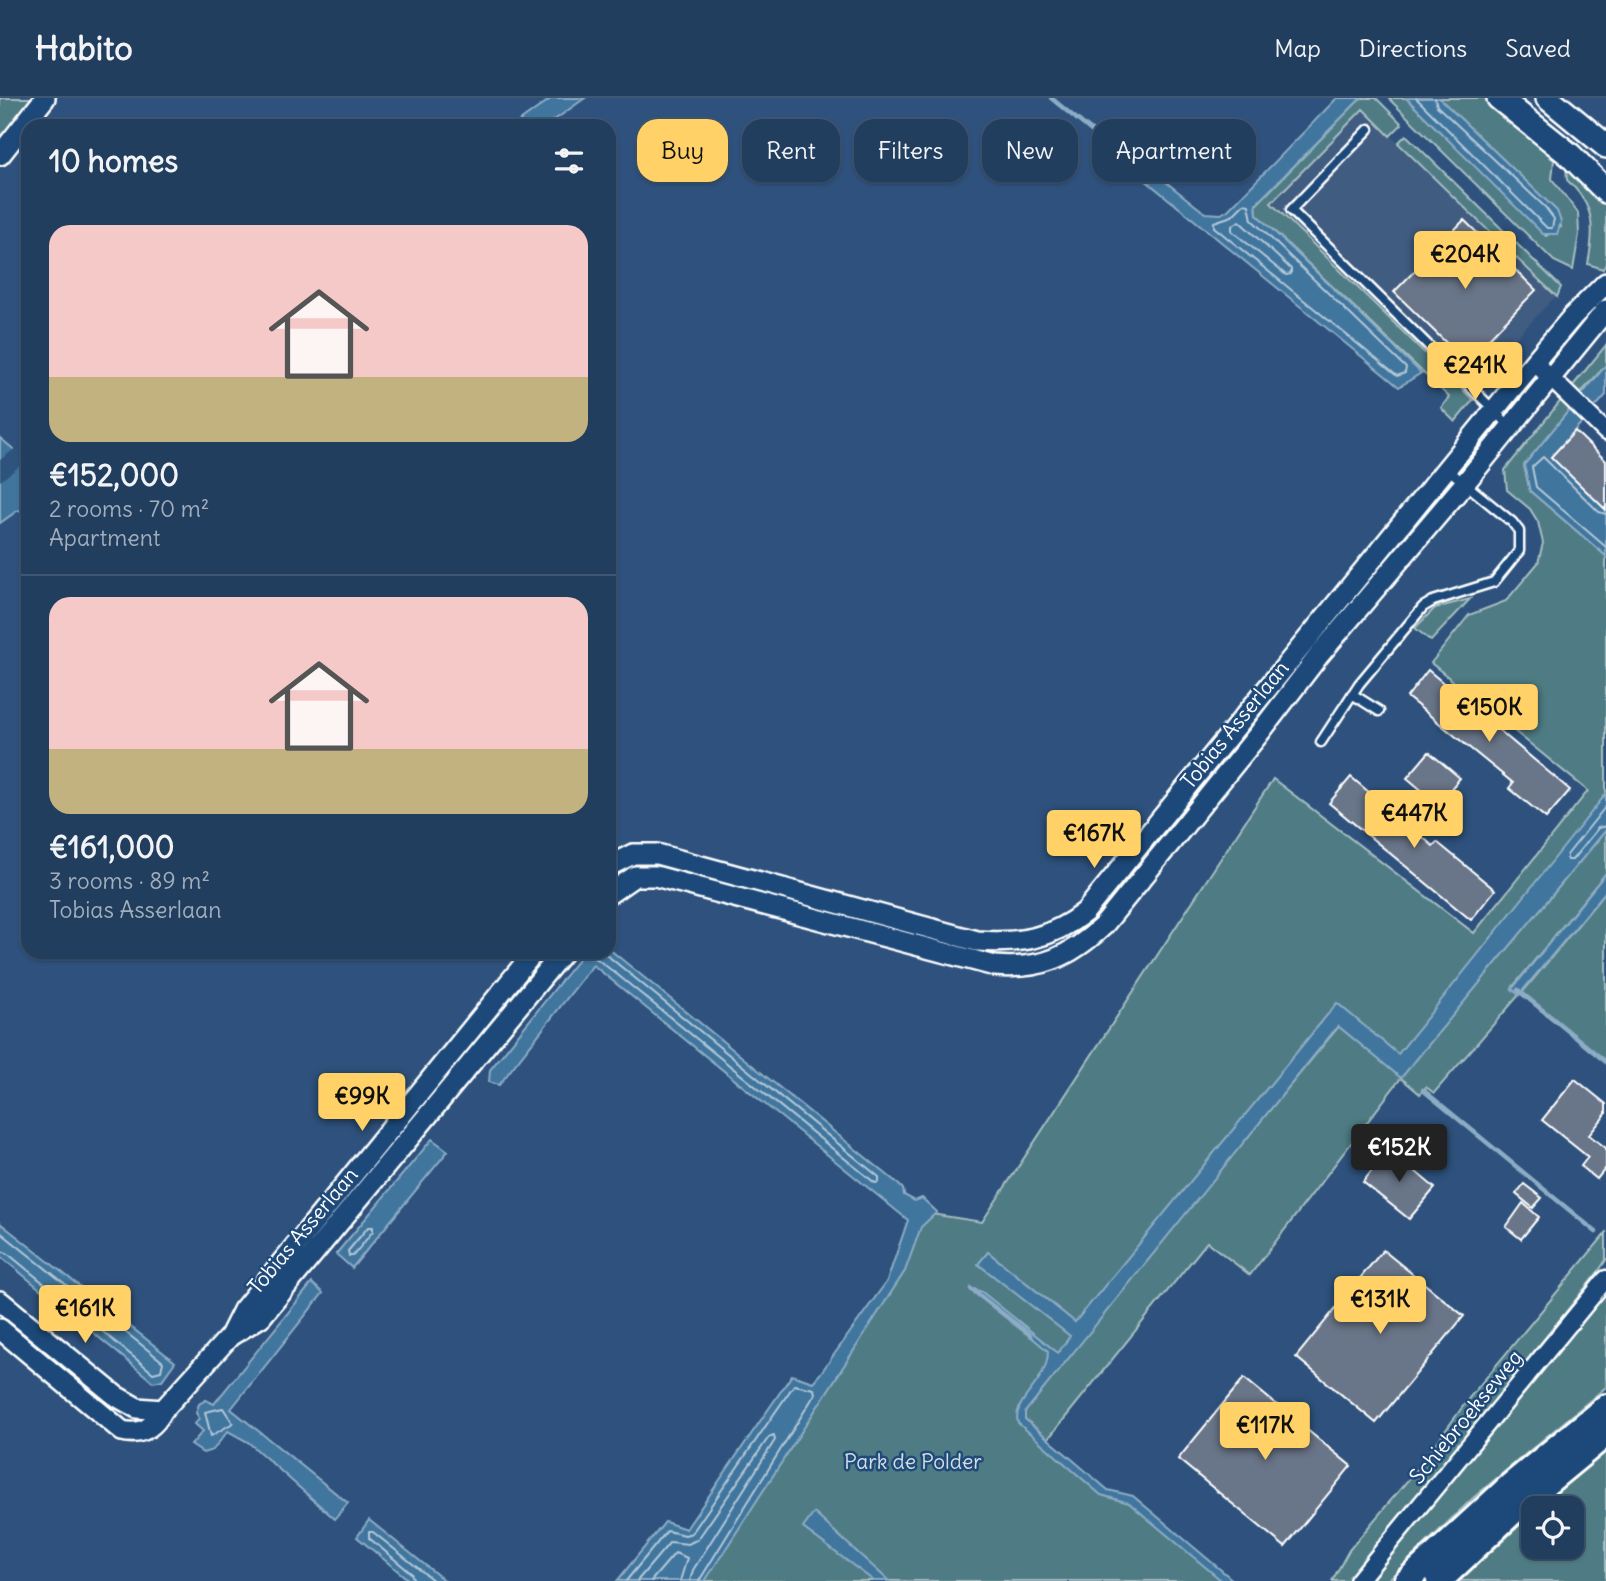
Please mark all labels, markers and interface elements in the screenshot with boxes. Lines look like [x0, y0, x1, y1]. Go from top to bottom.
text: Habito [35, 27, 133, 69]
text: Map [1274, 33, 1321, 63]
text: Directions [1359, 33, 1467, 63]
text: Saved [1505, 33, 1571, 63]
chip: Buy [637, 119, 728, 182]
chip: Rent [742, 119, 840, 182]
chip: Filters [854, 119, 968, 182]
chip: New [982, 119, 1078, 182]
chip: Apartment [1092, 119, 1256, 182]
text: 10 homes [49, 142, 178, 180]
icon: filters [550, 142, 588, 180]
pin: €204K [1416, 232, 1514, 291]
text: €204K [1430, 239, 1500, 268]
icon: home [256, 271, 382, 397]
pin: €241K [1426, 342, 1524, 402]
text: €241K [1443, 350, 1507, 379]
text: €152,000 [49, 456, 179, 494]
text: 2 rooms · 70 m² [49, 494, 209, 523]
text: Apartment [49, 523, 161, 552]
icon: home [256, 643, 382, 769]
street label: Tobias Asserlaan [1175, 655, 1295, 794]
pin: €150K [1440, 684, 1538, 744]
text: €150K [1456, 692, 1522, 721]
pin: €447K [1365, 790, 1463, 850]
text: €447K [1381, 798, 1447, 827]
pin: €167K [1045, 810, 1143, 870]
text: €167K [1063, 818, 1125, 847]
text: €161,000 [49, 828, 175, 866]
text: 3 rooms · 89 m² [49, 866, 210, 895]
text: Tobias Asserlaan [49, 895, 222, 924]
pin: €99K [321, 1074, 403, 1133]
text: €99K [334, 1081, 390, 1110]
pin: €152K [1350, 1124, 1448, 1184]
text: €152K [1367, 1132, 1431, 1161]
street label: Tobias Asserlaan [242, 1162, 364, 1300]
pin: €131K [1331, 1276, 1429, 1336]
text: €131K [1350, 1284, 1410, 1313]
pin: €161K [36, 1286, 134, 1345]
text: €161K [55, 1293, 115, 1322]
street label: Schiebroekseweg [1403, 1344, 1528, 1489]
pin: €117K [1216, 1402, 1314, 1462]
text: €117K [1236, 1410, 1294, 1439]
park label: Park de Polder [844, 1448, 982, 1475]
map controls [1521, 1496, 1584, 1559]
button: locate [1521, 1496, 1584, 1559]

